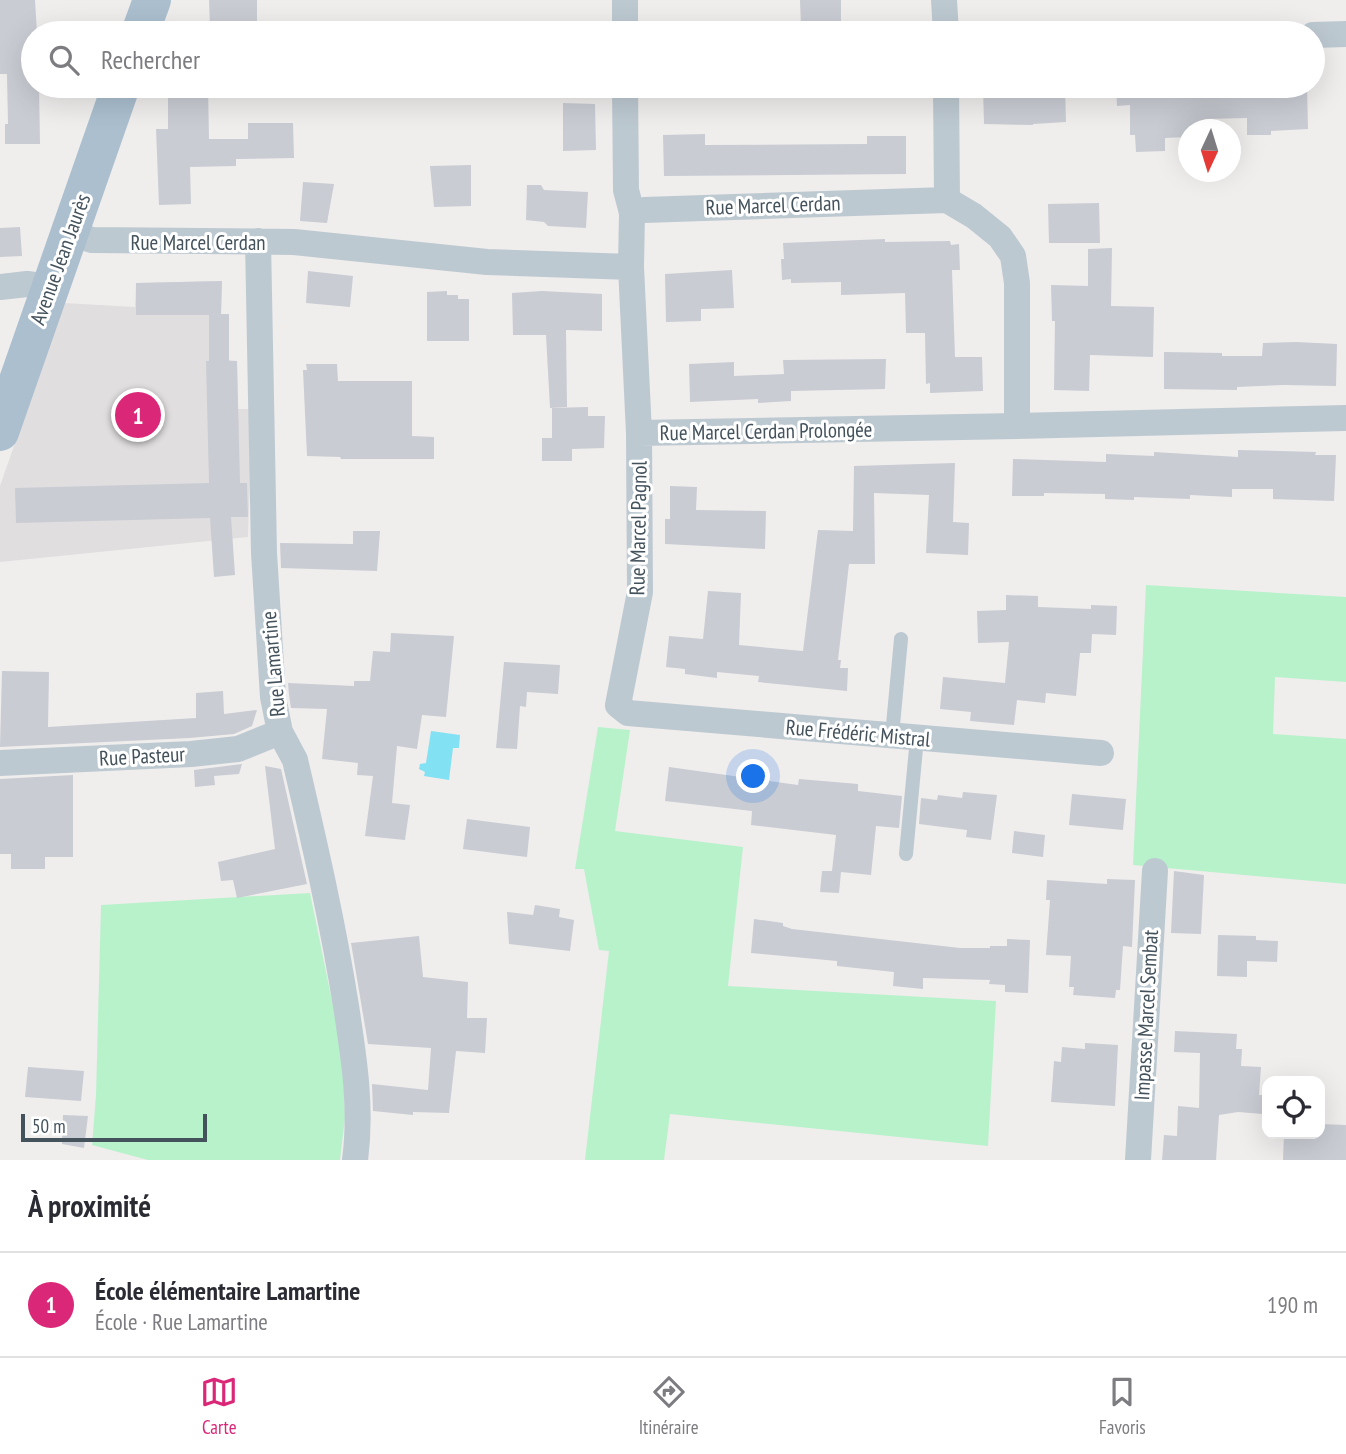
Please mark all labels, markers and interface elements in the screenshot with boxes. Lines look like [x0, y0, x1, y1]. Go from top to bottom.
search box [21, 21, 1325, 98]
icon: search [45, 41, 83, 79]
text: Rechercher [101, 43, 200, 76]
north arrow [1178, 119, 1241, 182]
street label: Rue Marcel Cerdan [705, 189, 841, 221]
street label: Avenue Jean Jaurès [24, 190, 96, 328]
street label: Rue Marcel Cerdan [130, 229, 266, 256]
pin: 1 [115, 389, 161, 441]
street label: Rue Marcel Cerdan Prolongée [659, 416, 873, 446]
street label: Rue Marcel Pagnol [623, 460, 653, 595]
street label: Rue Lamartine [255, 610, 291, 718]
street label: Rue Frédéric Mistral [785, 713, 931, 753]
street label: Rue Pasteur [98, 740, 186, 772]
your location [736, 759, 770, 793]
street label: Impasse Marcel Sembat [1128, 929, 1164, 1101]
map controls [1262, 1076, 1325, 1139]
button: locate [1262, 1076, 1325, 1139]
scale bar [21, 1111, 206, 1143]
text: 50 m [32, 1114, 66, 1138]
text: À proximité [28, 1186, 151, 1225]
text: École élémentaire Lamartine [95, 1274, 360, 1307]
text: 1 [46, 1290, 57, 1319]
text: 190 m [1267, 1290, 1318, 1319]
text: École · Rue Lamartine [95, 1307, 268, 1336]
tab: Carte [200, 1373, 238, 1439]
tab: Itinéraire [639, 1373, 699, 1439]
tab: Favoris [1099, 1373, 1146, 1439]

